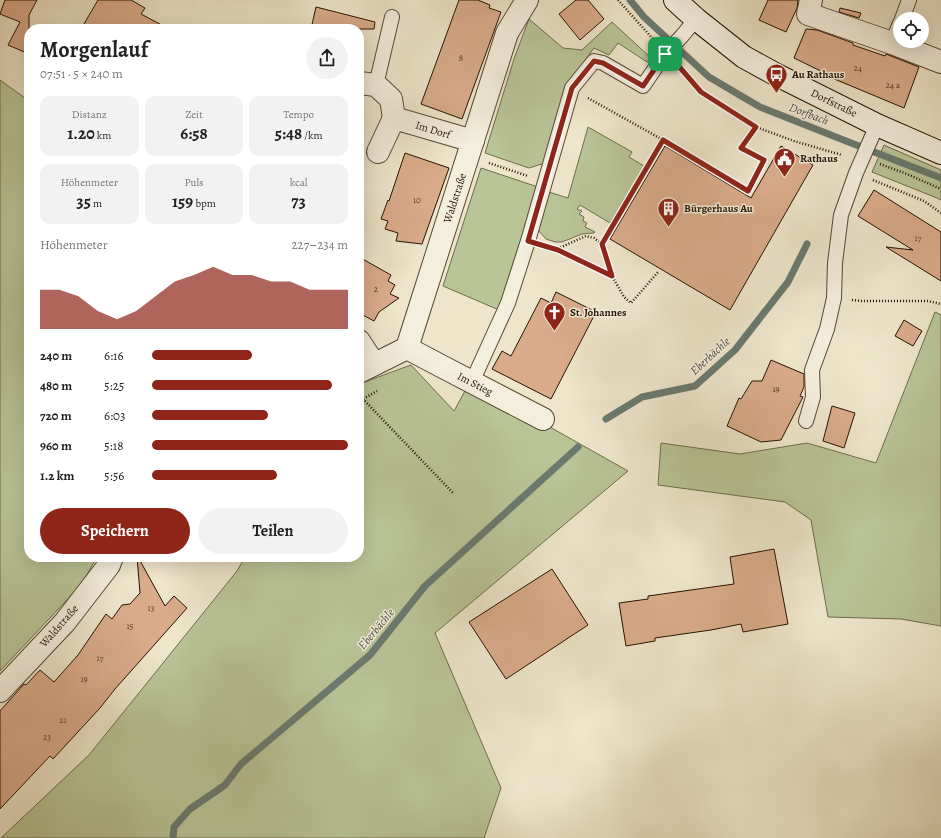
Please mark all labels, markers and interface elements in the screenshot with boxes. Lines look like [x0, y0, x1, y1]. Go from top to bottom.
map controls [893, 12, 929, 48]
button: locate [893, 12, 929, 48]
text: Morgenlauf [40, 35, 148, 65]
button: share [306, 37, 348, 79]
pin [648, 37, 682, 71]
icon: arrive [654, 43, 676, 65]
house number: 8 [459, 52, 463, 64]
bus stop icon: Au Rathaus [764, 61, 790, 94]
house number: 24 [854, 62, 862, 74]
text: 07:51 · 5 × 240 m [40, 65, 123, 82]
place label: Au Rathaus [791, 67, 845, 82]
house number: 24 a [886, 79, 901, 91]
street label: Dorfstraße [808, 85, 860, 121]
water label: Dorfbach [787, 99, 831, 129]
text: Distanz [72, 107, 107, 122]
text: Zeit [185, 107, 203, 122]
text: Tempo [283, 107, 314, 122]
street label: Im Dorf [413, 118, 454, 143]
text: 1.20 [67, 122, 95, 145]
text: 6:58 [180, 122, 208, 145]
text: 5:48 [275, 122, 302, 145]
text: km [95, 128, 111, 143]
text: /km [302, 128, 323, 143]
public building icon: Rathaus [771, 145, 797, 178]
place label: Rathaus [800, 151, 838, 166]
street label: Waldstraße [440, 171, 470, 226]
text: Höhenmeter [61, 175, 118, 190]
text: Puls [184, 175, 204, 190]
text: kcal [290, 175, 307, 190]
text: 35 [76, 190, 91, 213]
text: 159 [172, 190, 193, 213]
text: 73 [291, 190, 306, 213]
house number: 10 [413, 194, 421, 206]
building icon: Bürgerhaus Au [655, 195, 681, 228]
text: m [91, 196, 102, 211]
text: bpm [193, 196, 216, 211]
place label: Bürgerhaus Au [684, 201, 754, 216]
house number: 17 [915, 232, 922, 244]
text: Höhenmeter [40, 236, 108, 253]
text: 227–234 m [291, 236, 348, 253]
house number: 2 [374, 283, 379, 295]
church icon: St. Johannes [542, 299, 568, 332]
place label: St. Johannes [570, 305, 627, 320]
water label: Eberbächle [687, 333, 734, 379]
text: 240 m [40, 347, 72, 364]
text: 6:16 [104, 347, 124, 364]
street label: Im Stieg [455, 369, 496, 400]
text: 480 m [40, 377, 72, 394]
text: 5:25 [104, 377, 124, 394]
house number: 19 [772, 383, 780, 395]
text: 720 m [40, 407, 72, 424]
text: 6:03 [104, 407, 125, 424]
text: 960 m [40, 437, 72, 454]
text: 5:18 [104, 437, 123, 454]
text: 1.2 km [40, 467, 74, 484]
text: 5:56 [104, 467, 124, 484]
button: Speichern [40, 508, 190, 554]
button: Teilen [198, 508, 348, 554]
street label: Waldstraße [36, 601, 82, 651]
house number: 13 [148, 602, 155, 614]
water label: Eberbächle [354, 605, 398, 653]
house number: 15 [127, 620, 134, 632]
house number: 17 [97, 652, 104, 664]
house number: 19 [80, 673, 88, 685]
house number: 21 [59, 714, 67, 726]
house number: 23 [43, 731, 51, 743]

